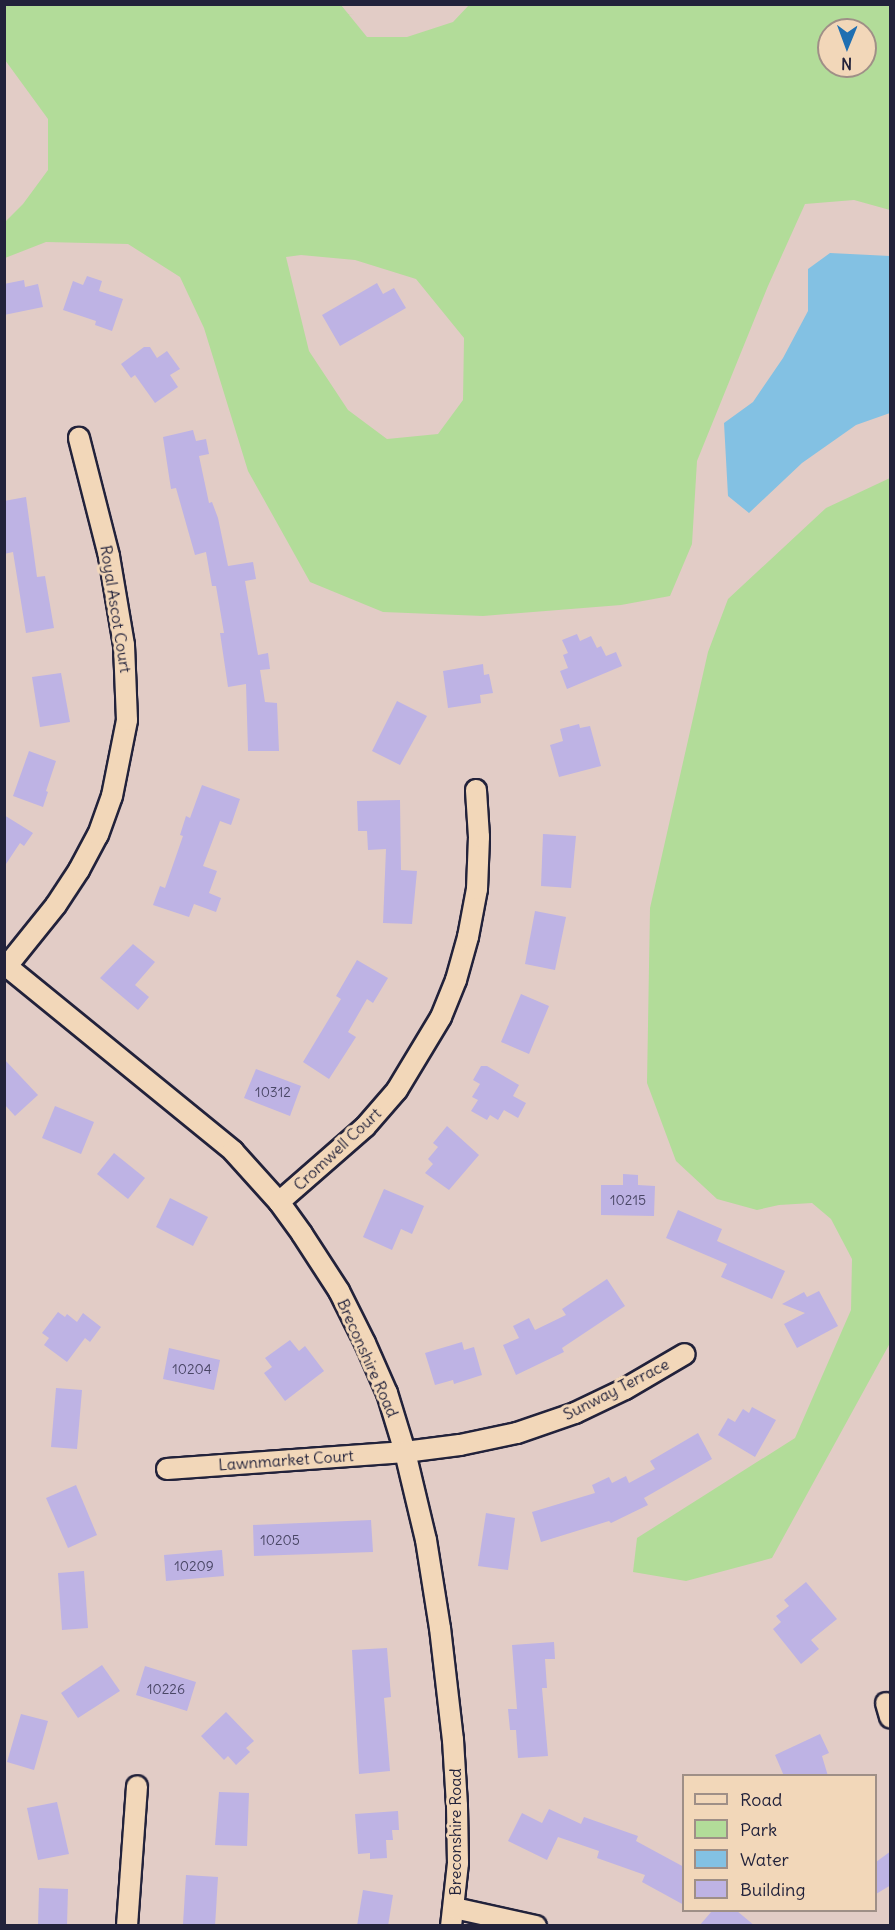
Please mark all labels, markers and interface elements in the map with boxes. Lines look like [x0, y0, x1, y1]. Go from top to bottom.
north arrow [817, 18, 877, 78]
text: N [841, 54, 852, 74]
street label: Royal Ascot Court [96, 544, 136, 674]
house number: 10312 [255, 1084, 291, 1100]
street label: Cromwell Court [289, 1104, 385, 1194]
house number: 10215 [610, 1192, 646, 1208]
street label: Breconshire Road [333, 1296, 403, 1420]
street label: Sunway Terrace [560, 1354, 672, 1424]
house number: 10204 [172, 1361, 212, 1377]
street label: Lawnmarket Court [218, 1446, 354, 1474]
house number: 10205 [260, 1532, 300, 1548]
house number: 10209 [174, 1558, 214, 1574]
house number: 10226 [147, 1681, 185, 1697]
street label: Breconshire Road [445, 1768, 465, 1896]
legend [682, 1774, 877, 1912]
text: Road [740, 1788, 782, 1811]
text: Park [740, 1818, 777, 1841]
text: Water [740, 1848, 789, 1871]
text: Building [740, 1878, 805, 1901]

